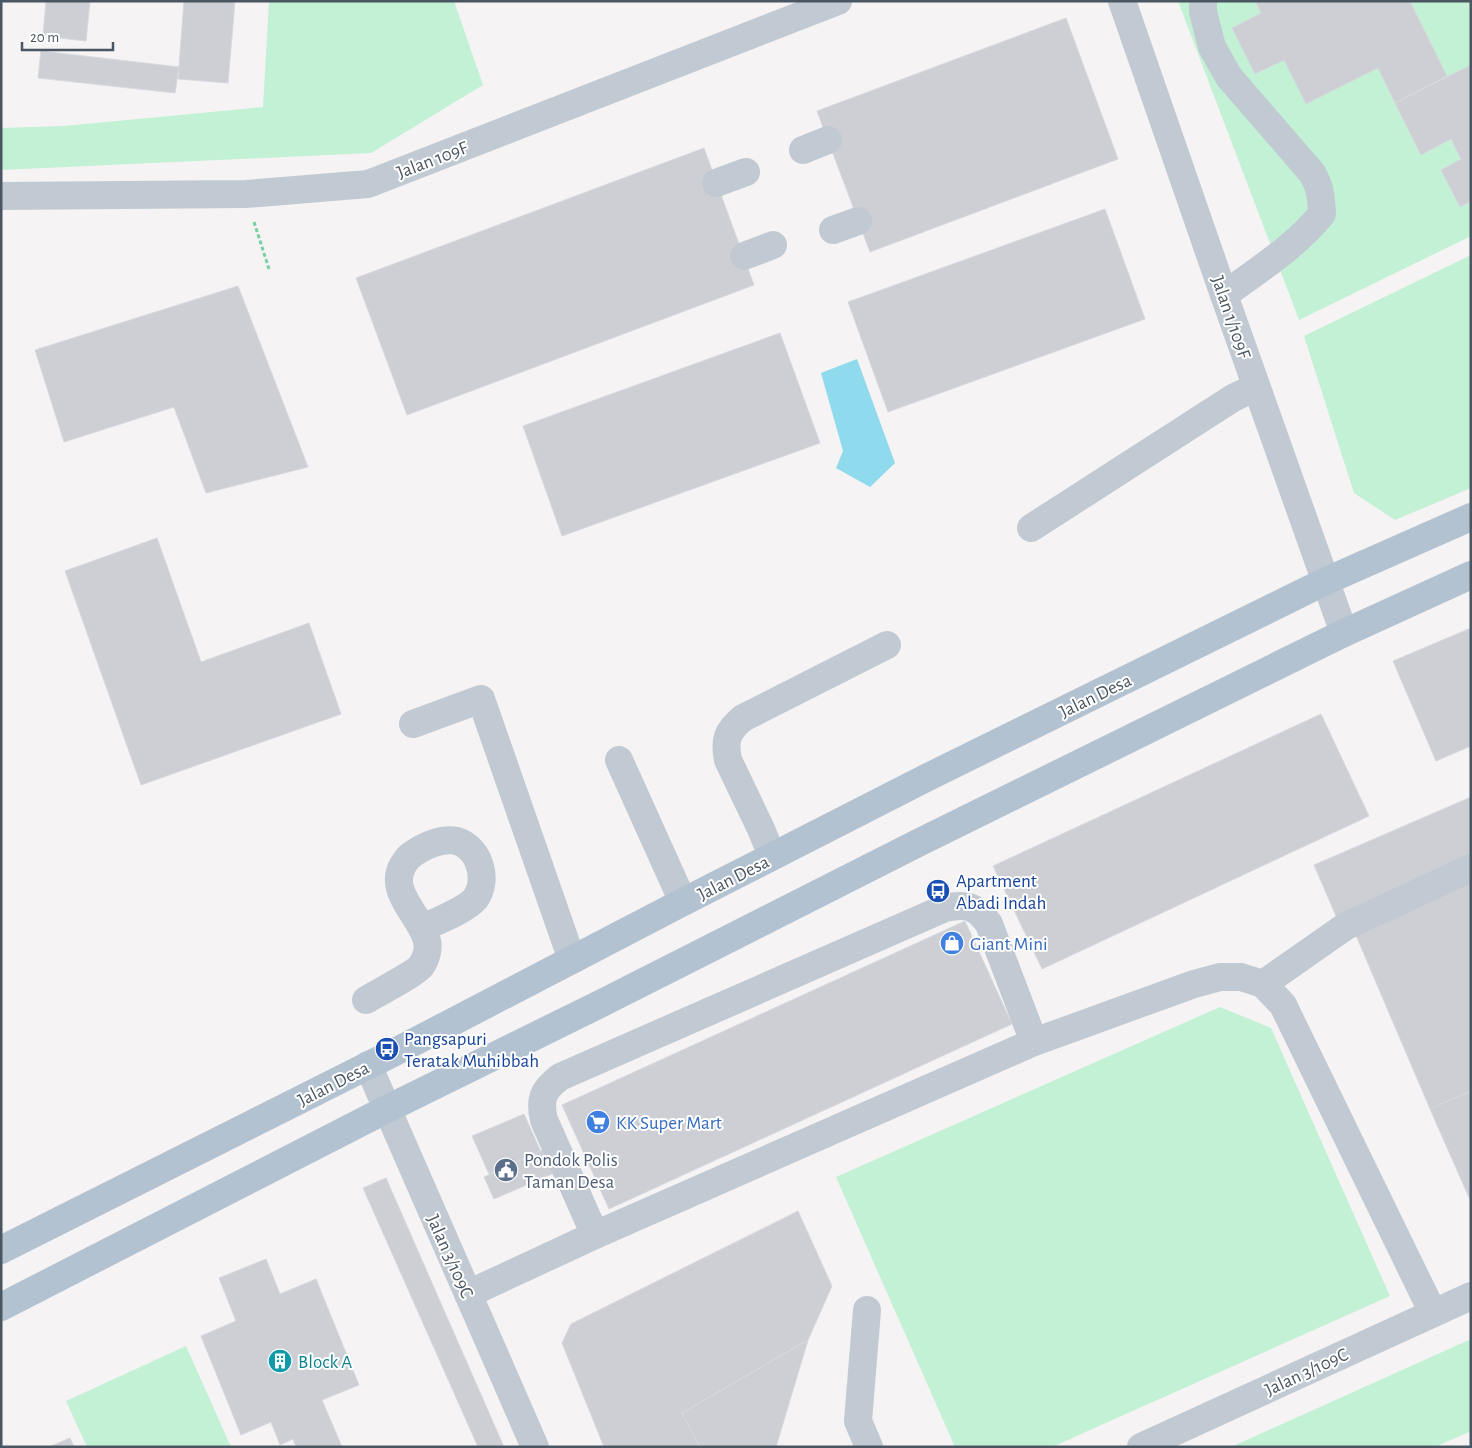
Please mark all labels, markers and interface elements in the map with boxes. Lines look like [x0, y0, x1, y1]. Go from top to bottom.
scale bar [22, 20, 114, 52]
text: 20 m [30, 30, 59, 45]
street label: Jalan 109F [394, 138, 471, 183]
street label: Jalan 1/109F [1208, 274, 1254, 362]
street label: Jalan Desa [1057, 671, 1135, 722]
street label: Jalan Desa [695, 852, 773, 904]
place label: Apartment Abadi Indah [956, 872, 1046, 913]
bus stop icon: Apartment Abadi Indah [925, 878, 951, 904]
shop icon: Giant Mini [939, 930, 965, 956]
place label: Giant Mini [970, 935, 1048, 954]
place label: Pangsapuri Teratak Muhibbah [404, 1030, 539, 1071]
bus stop icon: Pangsapuri Teratak Muhibbah [374, 1036, 400, 1062]
street label: Jalan Desa [295, 1058, 373, 1110]
supermarket icon: KK Super Mart [585, 1109, 611, 1135]
place label: KK Super Mart [616, 1114, 722, 1133]
place label: Pondok Polis Taman Desa [524, 1151, 618, 1192]
public building icon: Pondok Polis Taman Desa [493, 1157, 519, 1183]
street label: Jalan 3/109C [423, 1212, 476, 1301]
street label: Jalan 3/109C [1262, 1345, 1351, 1400]
building icon: Block A [267, 1348, 293, 1374]
place label: Block A [298, 1353, 352, 1372]

